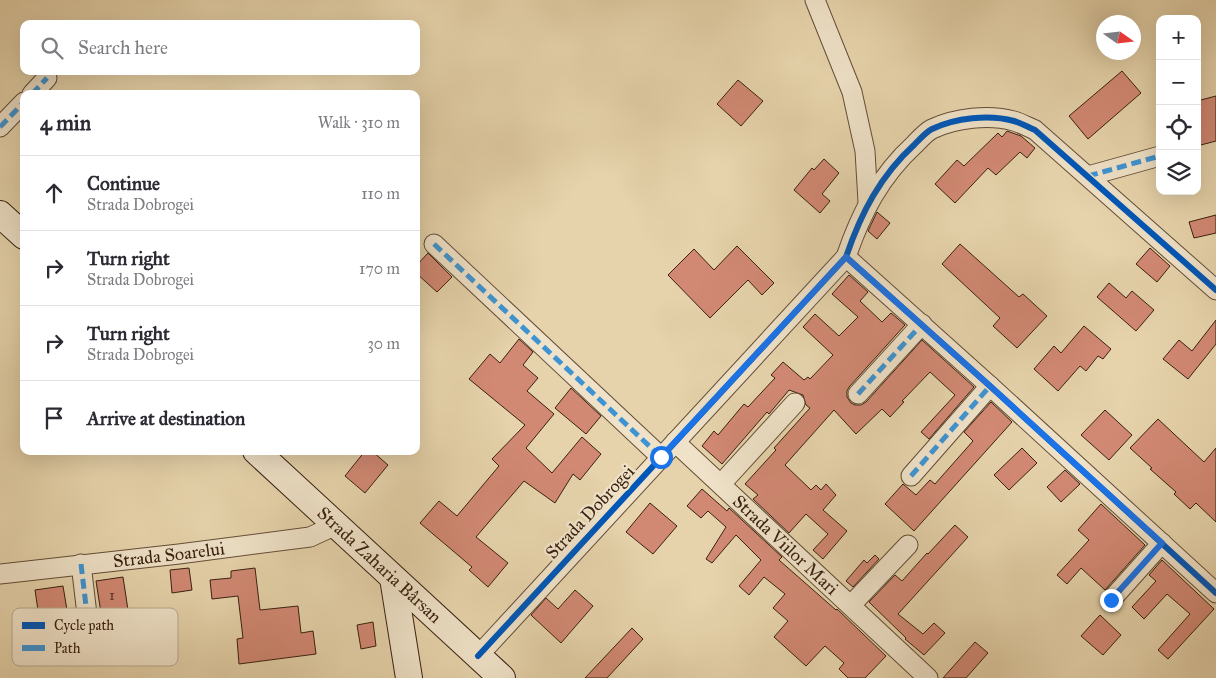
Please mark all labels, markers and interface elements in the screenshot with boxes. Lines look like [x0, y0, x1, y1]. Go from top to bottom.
north arrow [1096, 15, 1141, 60]
map controls [1156, 15, 1201, 195]
button: + [1156, 15, 1201, 60]
search box [20, 20, 420, 75]
icon: search [38, 34, 66, 62]
text: Search here [78, 36, 168, 59]
button: − [1156, 60, 1201, 105]
button: locate [1156, 105, 1201, 150]
text: 4 min [40, 110, 91, 136]
text: Walk · 310 m [318, 113, 400, 132]
button: layers [1156, 150, 1201, 195]
text: Continue [87, 172, 160, 195]
icon: ahead [40, 179, 68, 207]
text: 110 m [361, 184, 400, 203]
text: Strada Dobrogei [87, 195, 194, 214]
text: Turn right [87, 247, 170, 270]
icon: right [40, 254, 68, 282]
text: 170 m [359, 259, 400, 278]
text: Strada Dobrogei [87, 270, 194, 289]
text: Turn right [87, 322, 170, 345]
icon: right [40, 329, 68, 357]
text: 30 m [367, 334, 400, 353]
text: Strada Dobrogei [87, 345, 194, 364]
icon: arrive [40, 404, 68, 432]
text: Arrive at destination [87, 407, 245, 430]
route start [650, 446, 673, 469]
street label: Strada Dobrogei [541, 460, 640, 564]
street label: Strada Viilor Mari [728, 490, 843, 600]
street label: Strada Zaharia Bârsan [313, 502, 446, 628]
street label: Strada Soarelui [112, 537, 226, 572]
house number: 1 [109, 586, 115, 604]
route end [1100, 589, 1123, 612]
legend [12, 608, 178, 666]
text: Cycle path [54, 617, 114, 634]
text: Path [54, 640, 81, 657]

